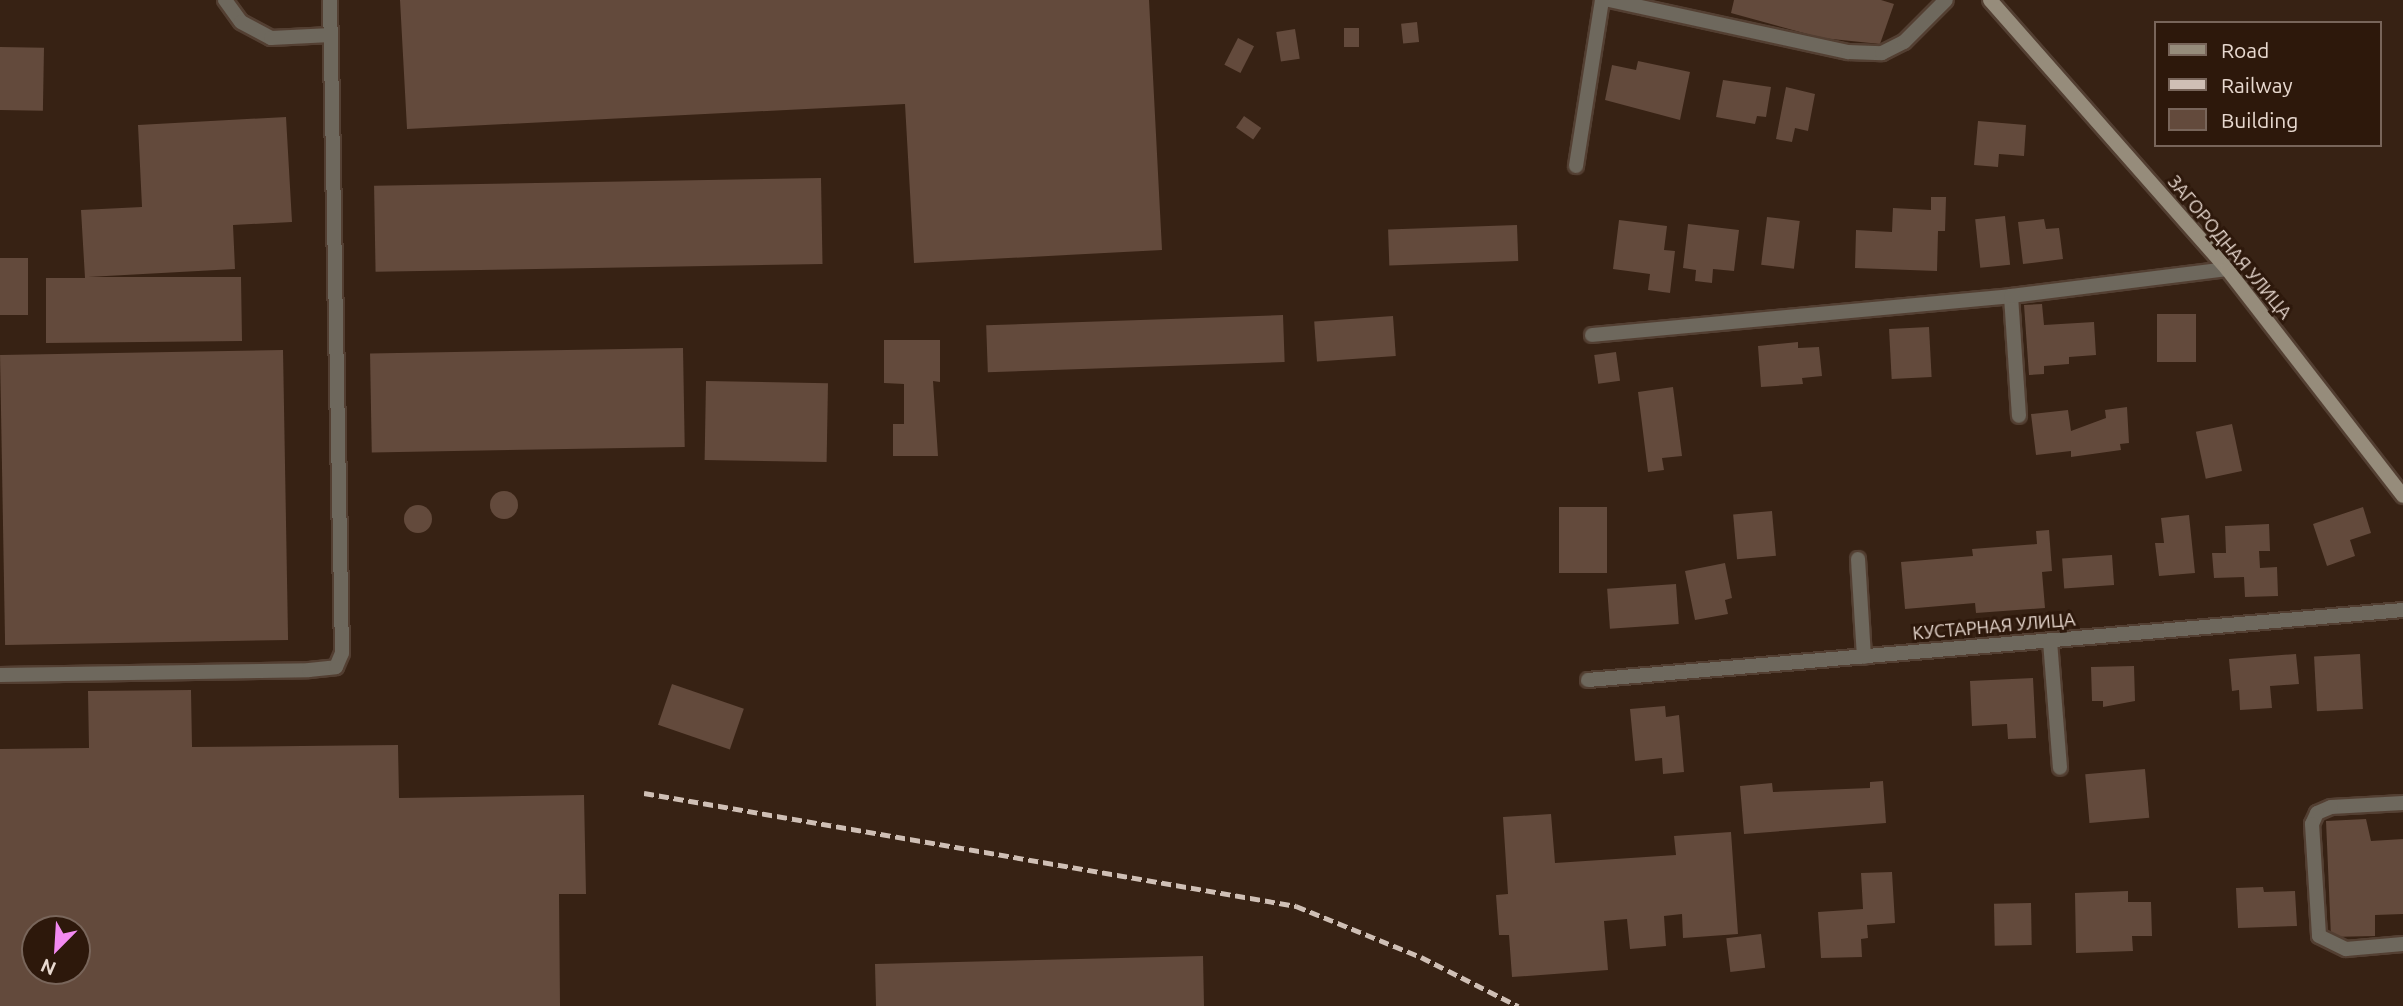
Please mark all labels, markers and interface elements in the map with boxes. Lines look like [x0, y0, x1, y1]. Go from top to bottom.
legend [2154, 21, 2382, 147]
text: Road [2221, 38, 2269, 62]
text: Railway [2221, 73, 2293, 97]
text: Building [2221, 108, 2298, 132]
street label: ЗАГОРОДНАЯ УЛИЦА [2164, 171, 2296, 323]
street label: КУСТАРНАЯ УЛИЦА [1912, 608, 2076, 644]
north arrow [21, 915, 91, 985]
text: N [37, 954, 59, 980]

